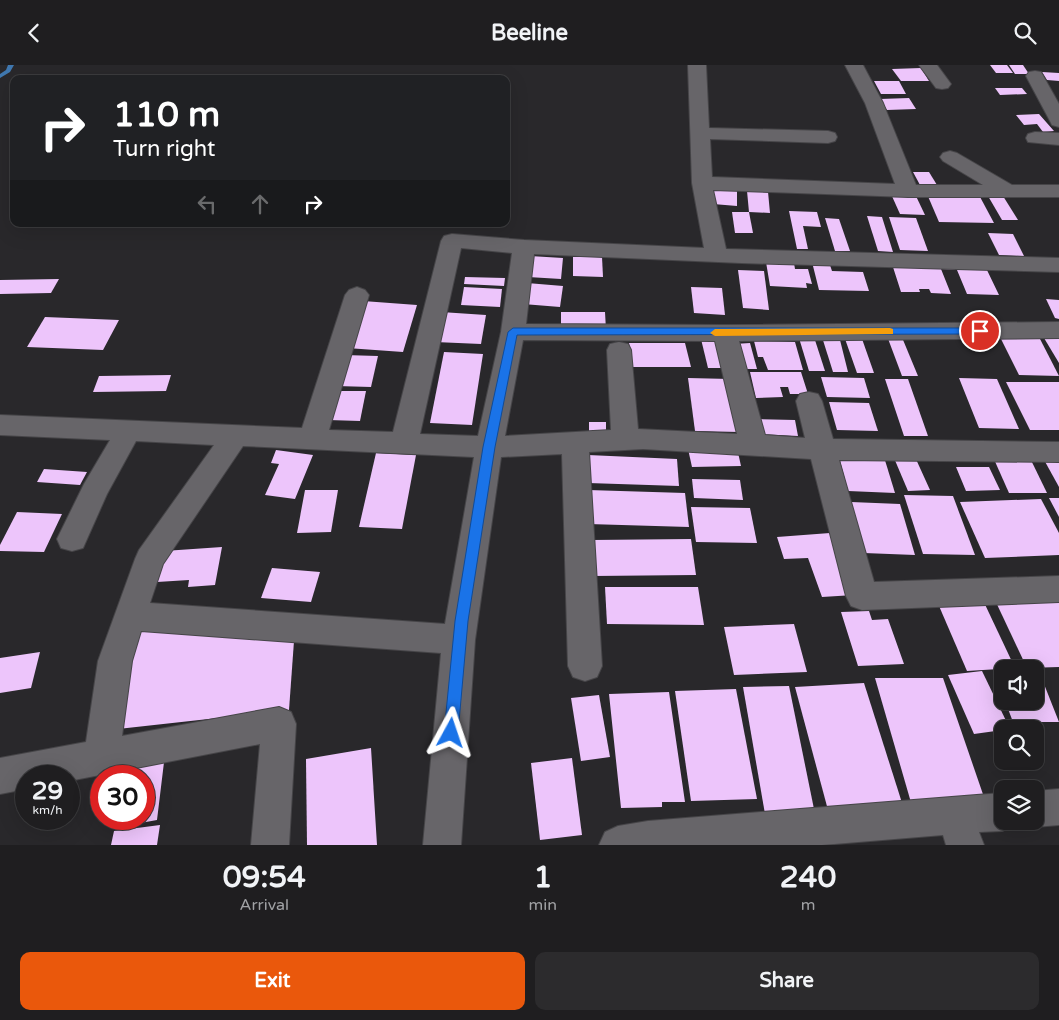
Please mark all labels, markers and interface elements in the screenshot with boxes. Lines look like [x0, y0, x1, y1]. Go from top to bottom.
icon: back [20, 19, 48, 47]
icon: search [1011, 19, 1039, 47]
text: Beeline [491, 20, 568, 46]
text: 110 m [113, 94, 220, 136]
icon: right [30, 95, 95, 160]
text: Turn right [113, 136, 215, 162]
icon: left [193, 190, 221, 218]
icon: ahead [246, 190, 274, 218]
icon: right [299, 190, 327, 218]
pin [959, 310, 1001, 352]
icon: arrive [966, 317, 994, 345]
map controls [994, 660, 1044, 830]
button: sound [994, 660, 1044, 710]
position arrow [424, 706, 476, 758]
button: search [994, 720, 1044, 770]
speed limit sign: 30 [90, 765, 155, 830]
text: 29 [32, 776, 63, 806]
button: layers [994, 780, 1044, 830]
text: km/h [32, 803, 63, 817]
text: 09:54 [223, 859, 306, 896]
text: 1 [533, 859, 552, 896]
text: 240 [780, 859, 836, 896]
text: Arrival [240, 895, 289, 915]
text: min [529, 895, 557, 915]
text: m [801, 895, 815, 915]
button: Exit [20, 952, 525, 1010]
button: Share [535, 952, 1039, 1010]

